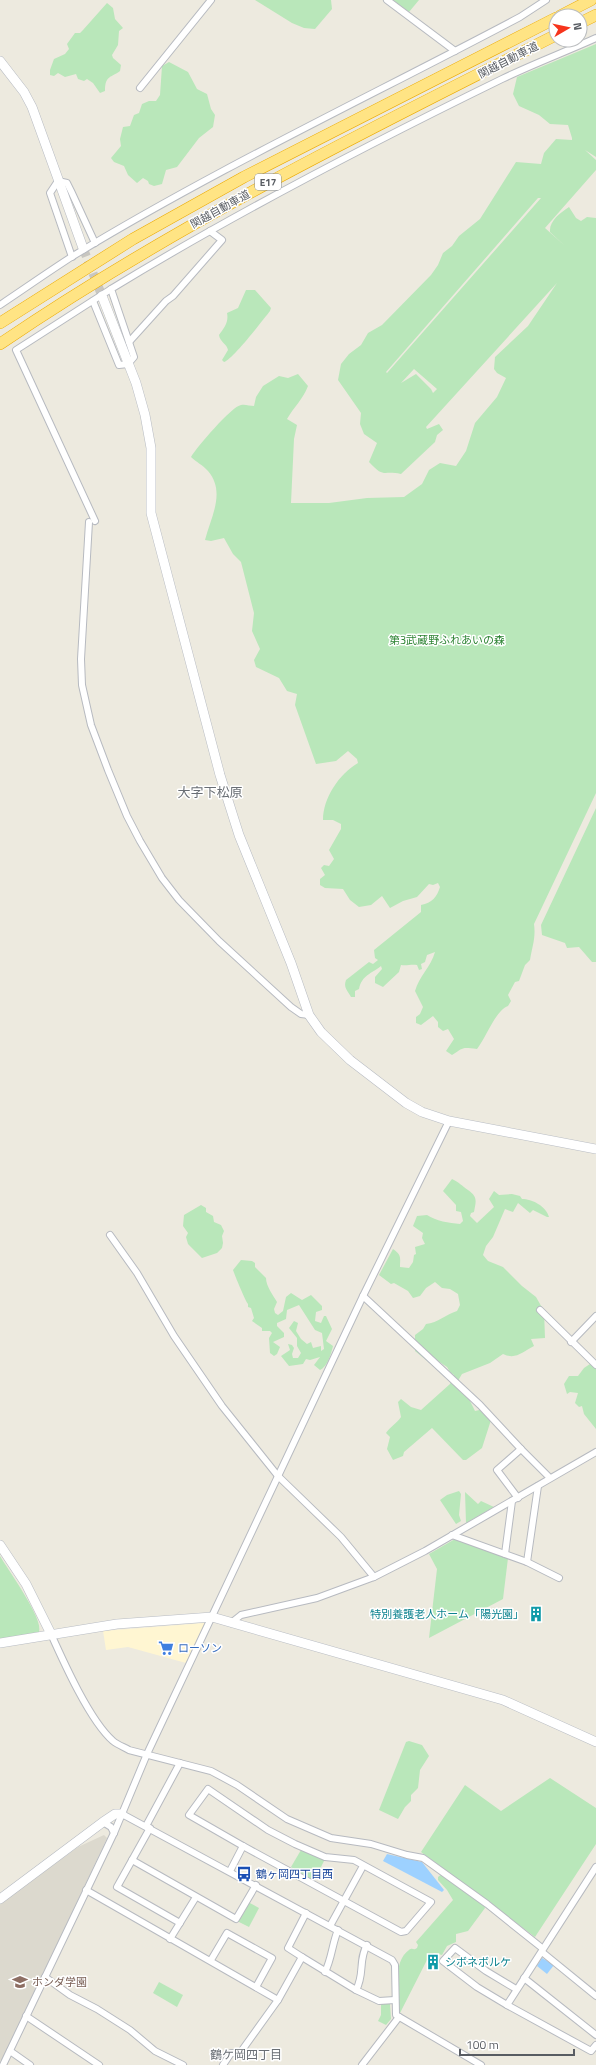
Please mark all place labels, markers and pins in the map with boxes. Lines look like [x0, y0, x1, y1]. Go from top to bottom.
building icon: 特別養護老人ホーム「陽光園」 [527, 1605, 545, 1623]
place label: 特別養護老人ホーム「陽光園」 [370, 1606, 524, 1622]
supermarket icon: ローソン [157, 1639, 175, 1657]
place label: ローソン [178, 1640, 222, 1656]
bus stop icon: 鶴ヶ岡四丁目西 [235, 1865, 253, 1883]
place label: 鶴ヶ岡四丁目西 [256, 1866, 333, 1882]
building icon: シボネボルケ [424, 1953, 442, 1971]
place label: シボネボルケ [445, 1954, 511, 1970]
school or university icon: ホンダ学園 [11, 1973, 29, 1991]
place label: ホンダ学園 [32, 1974, 87, 1990]

